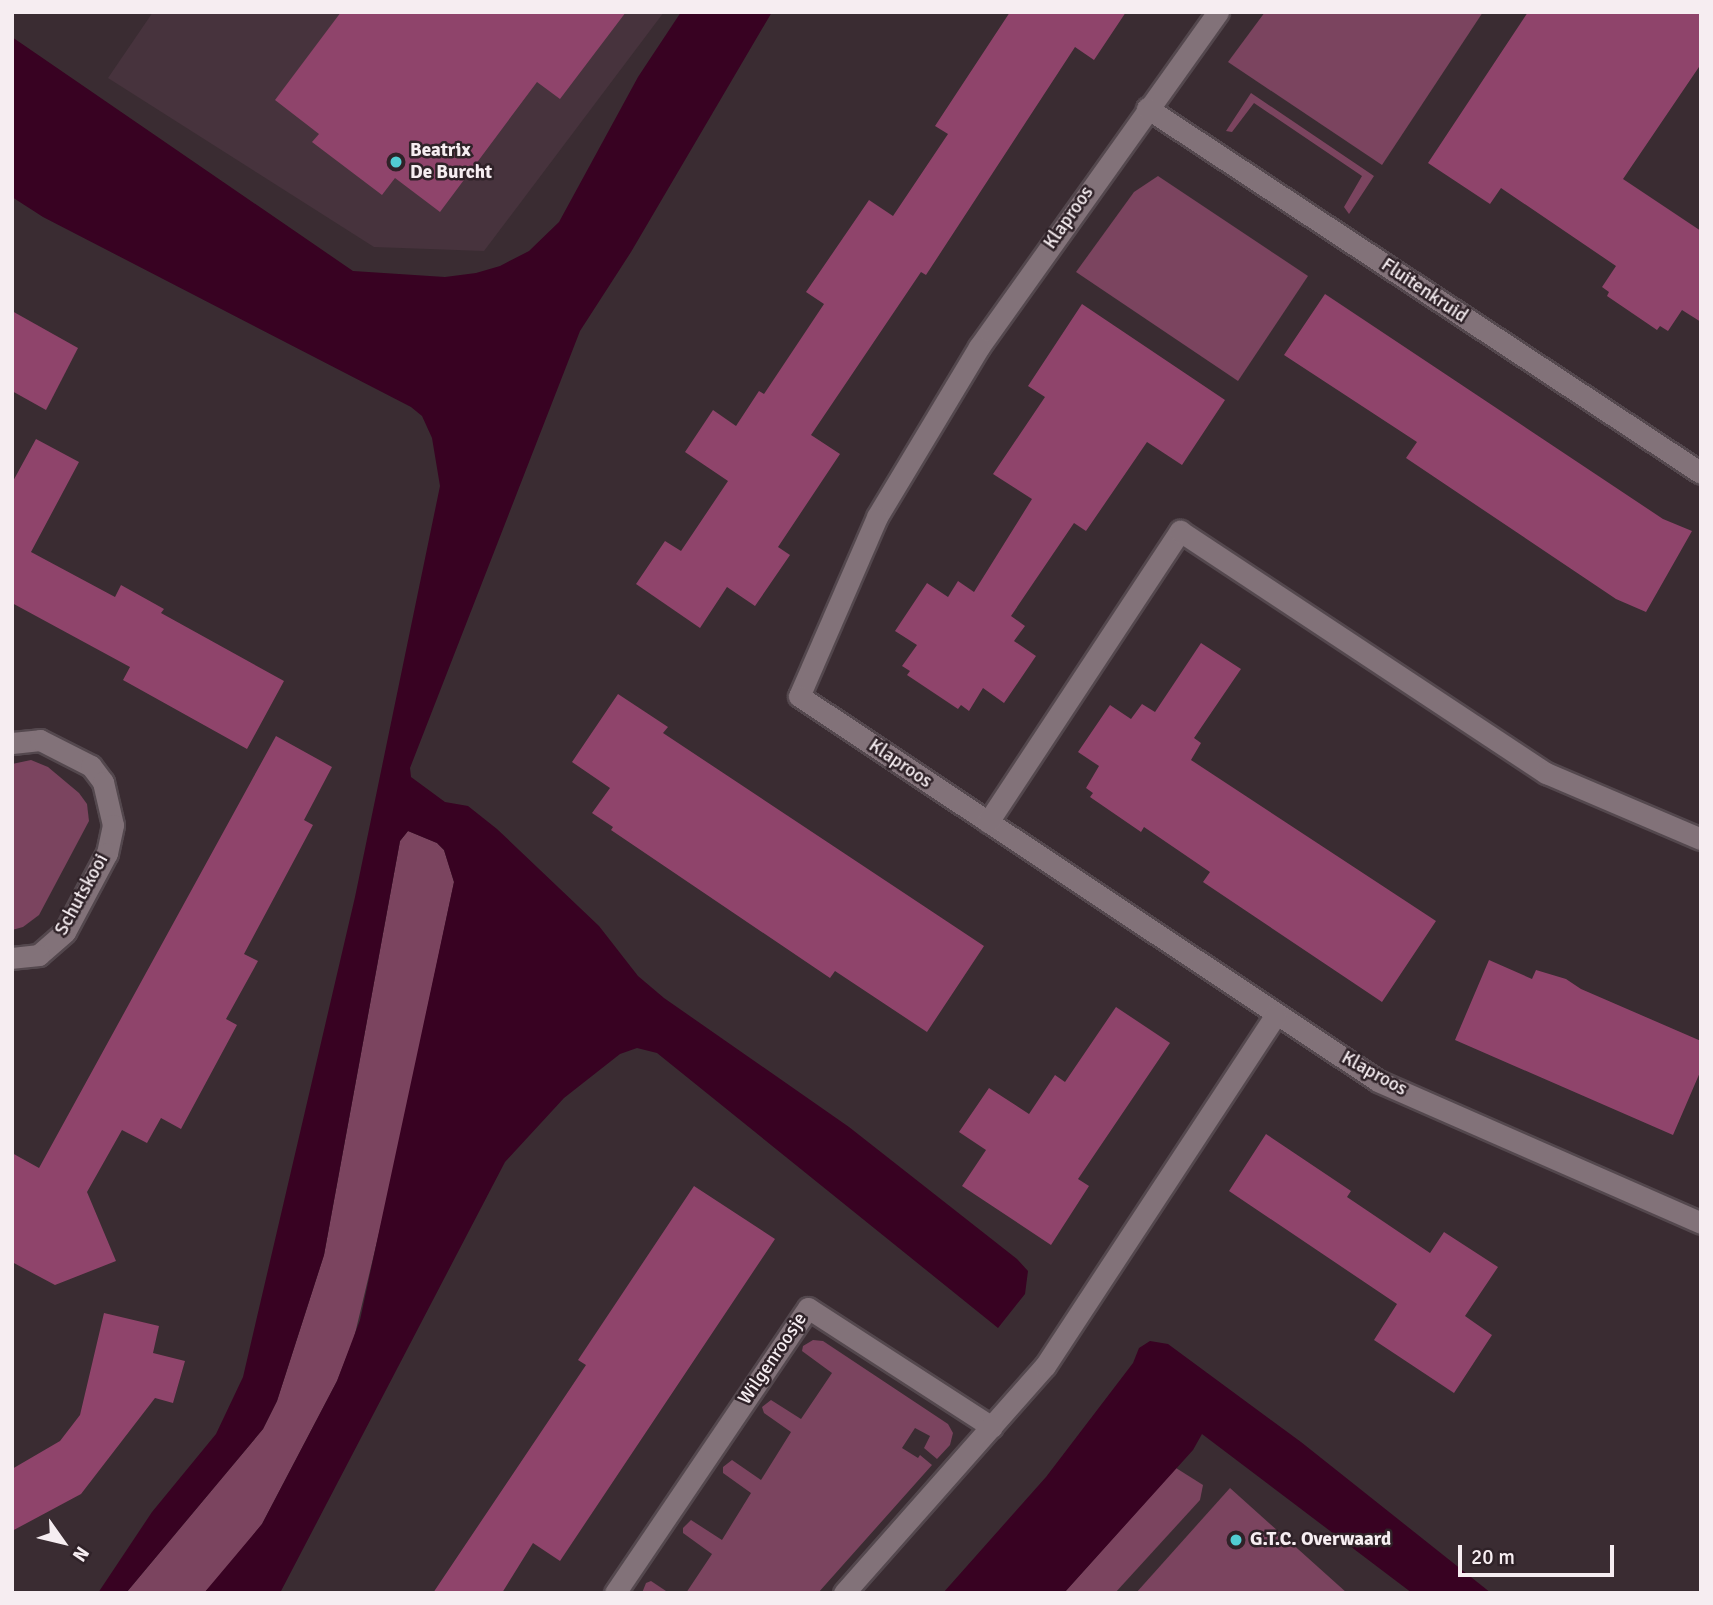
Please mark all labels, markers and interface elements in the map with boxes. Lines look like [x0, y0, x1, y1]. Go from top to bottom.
place label: Beatrix De Burcht [410, 140, 492, 184]
marker: Beatrix De Burcht [388, 154, 404, 170]
street label: Klaproos [1039, 182, 1099, 254]
street label: Fluitenkruid [1377, 254, 1471, 328]
street label: Klaproos [864, 735, 936, 793]
street label: Schutskooi [50, 850, 114, 940]
street label: Klaproos [1337, 1047, 1411, 1101]
street label: Wilgenroosje [734, 1309, 812, 1409]
north arrow [28, 1507, 98, 1577]
place label: G.T.C. Overwaard [1250, 1529, 1391, 1551]
marker: G.T.C. Overwaard [1228, 1532, 1244, 1548]
scale bar [1461, 1532, 1617, 1576]
text: N [67, 1542, 94, 1566]
text: 20 m [1471, 1544, 1515, 1570]

